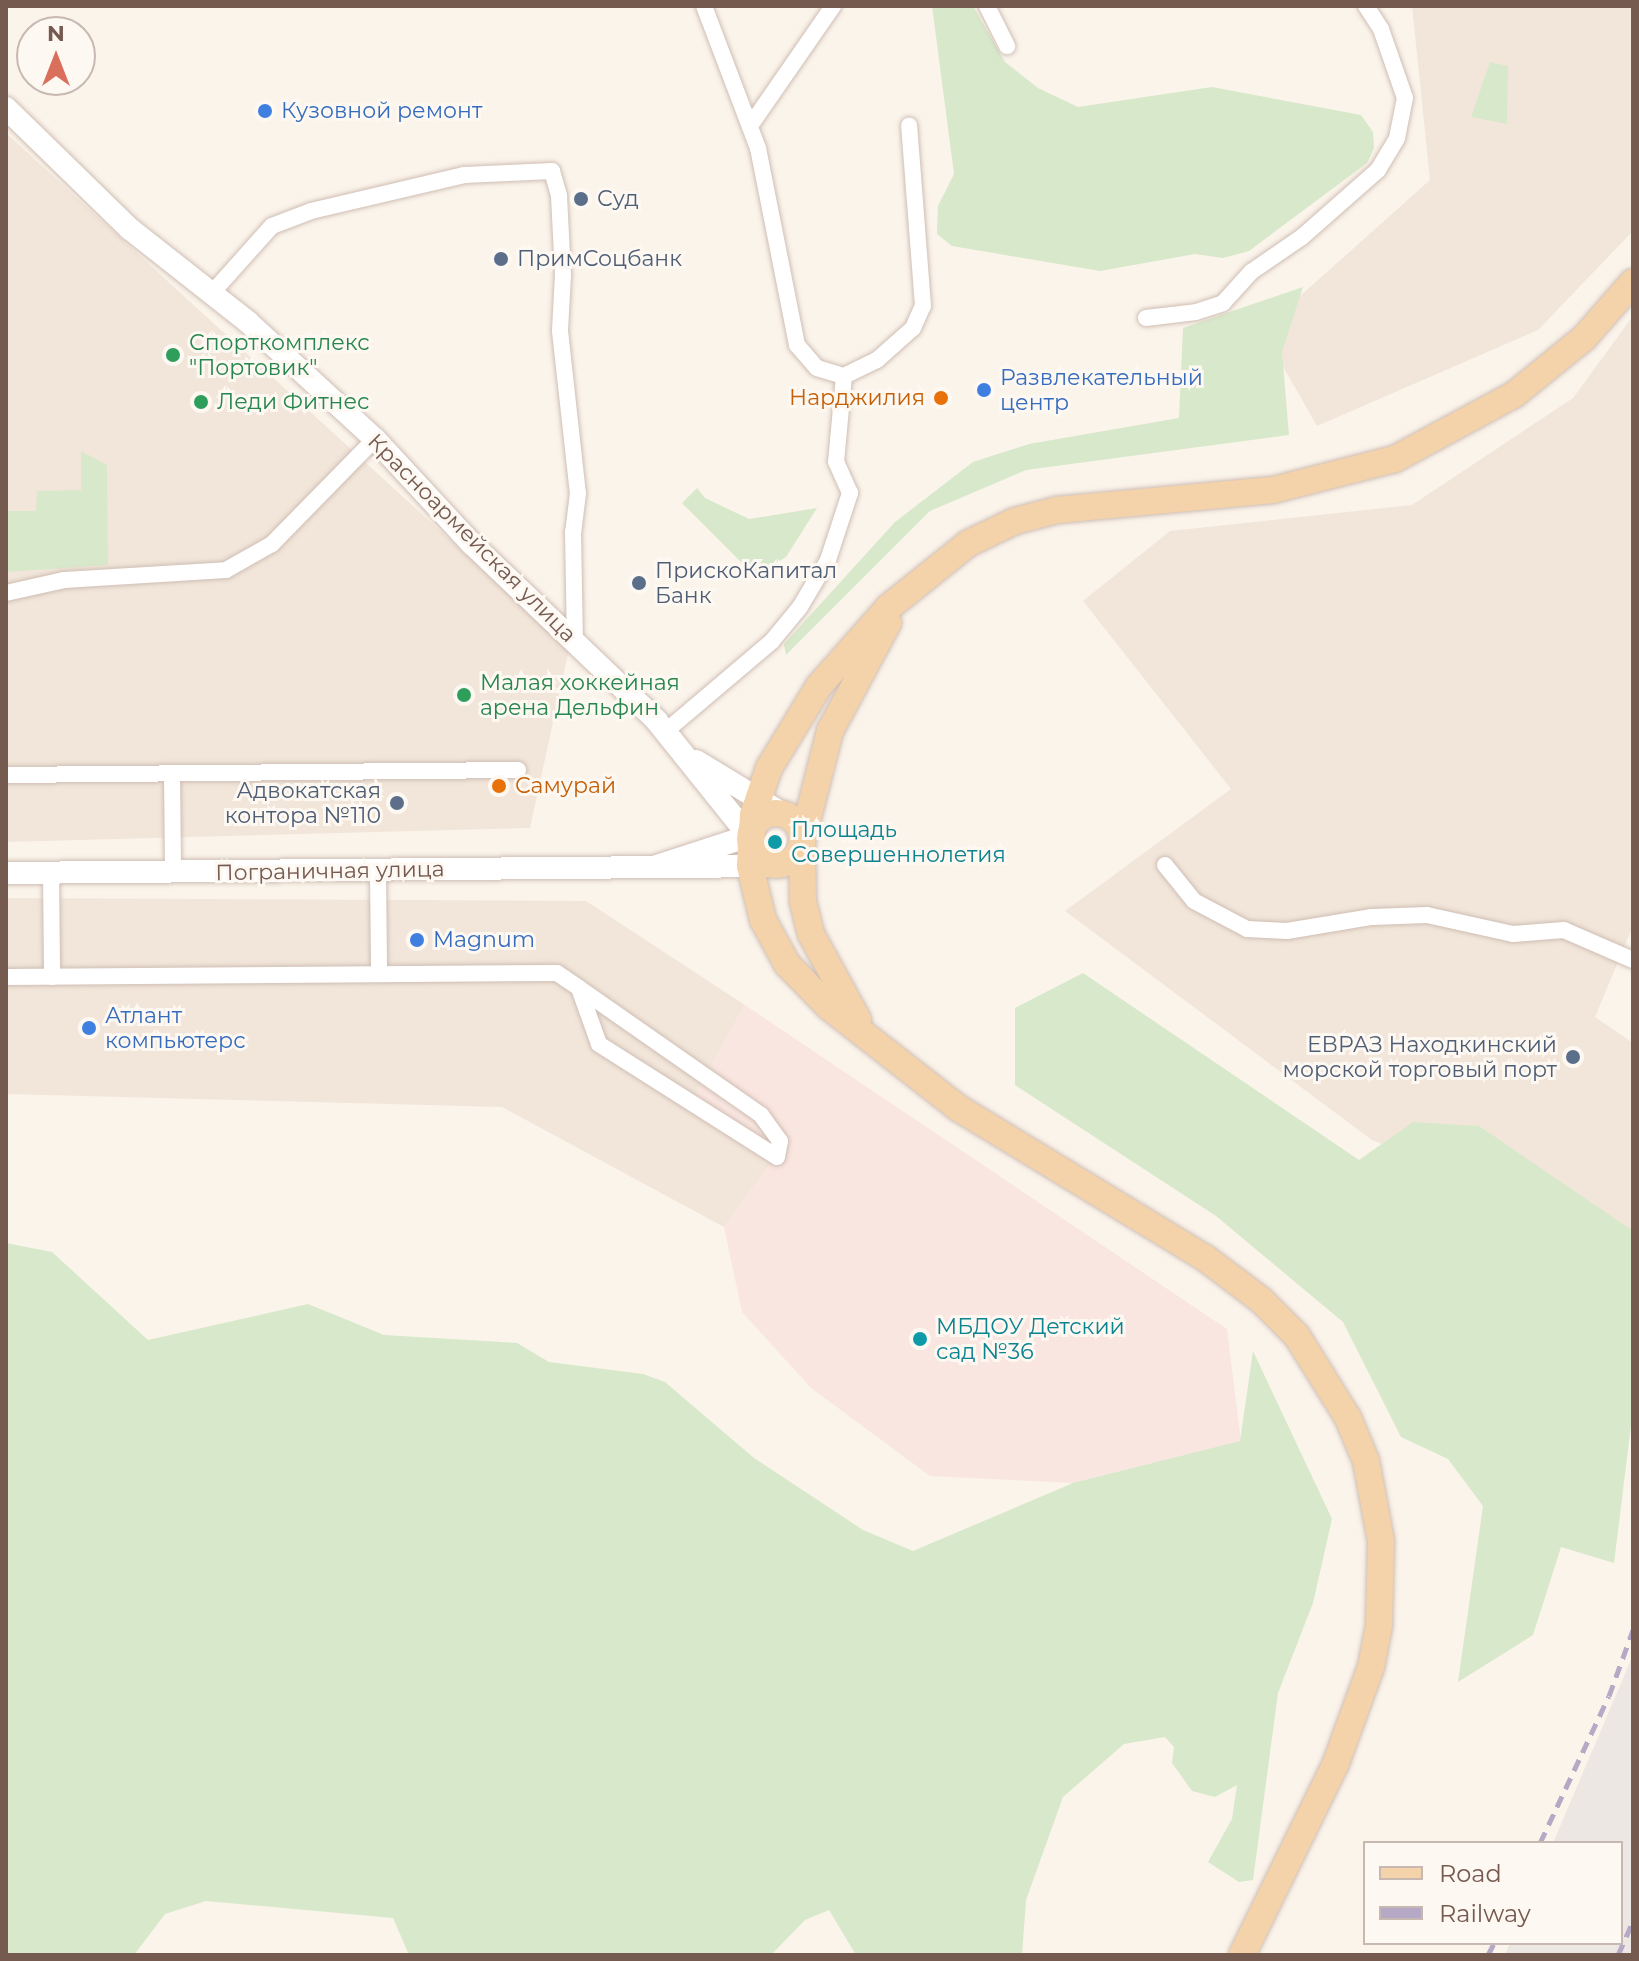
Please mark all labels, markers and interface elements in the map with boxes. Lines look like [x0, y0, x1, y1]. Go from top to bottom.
north arrow [16, 16, 96, 96]
text: N [47, 20, 65, 47]
place label: Кузовной ремонт [281, 98, 482, 124]
marker: Кузовной ремонт [256, 102, 274, 120]
place label: Суд [597, 186, 639, 212]
marker: Суд [572, 190, 590, 208]
place label: ПримСоцбанк [517, 246, 682, 272]
marker: ПримСоцбанк [492, 250, 510, 268]
place label: Спорткомплекс "Портовик" [189, 329, 370, 380]
marker: Спорткомплекс "Портовик" [164, 346, 182, 364]
place label: Развлекательный центр [1000, 364, 1203, 416]
marker: Развлекательный центр [975, 381, 993, 399]
place label: Нарджилия [789, 385, 925, 411]
place label: Леди Фитнес [217, 389, 369, 415]
marker: Нарджилия [932, 389, 950, 407]
marker: Леди Фитнес [192, 393, 210, 411]
street label: Красноармейская улица [362, 428, 582, 648]
place label: ПрискоКапитал Банк [655, 557, 837, 608]
marker: ПрискоКапитал Банк [630, 574, 648, 592]
place label: Малая хоккейная арена Дельфин [480, 669, 680, 720]
marker: Малая хоккейная арена Дельфин [455, 686, 473, 704]
place label: Самурай [515, 773, 616, 799]
place label: Адвокатская контора №110 [225, 777, 381, 828]
marker: Самурай [490, 777, 508, 795]
marker: Адвокатская контора №110 [388, 794, 406, 812]
place label: Площадь Совершеннолетия [791, 816, 1006, 868]
marker: Площадь Совершеннолетия [766, 833, 784, 851]
street label: Пограничная улица [215, 856, 445, 886]
place label: Magnum [433, 927, 535, 953]
marker: Magnum [408, 931, 426, 949]
place label: Атлант компьютерс [105, 1002, 246, 1054]
marker: Атлант компьютерс [80, 1019, 98, 1037]
place label: ЕВРАЗ Находкинский морской торговый порт [1283, 1031, 1557, 1082]
marker: ЕВРАЗ Находкинский морской торговый порт [1564, 1048, 1582, 1066]
place label: МБДОУ Детский сад №36 [936, 1313, 1125, 1364]
marker: МБДОУ Детский сад №36 [911, 1330, 929, 1348]
legend [1363, 1841, 1623, 1945]
text: Road [1439, 1859, 1502, 1888]
text: Railway [1439, 1899, 1531, 1928]

